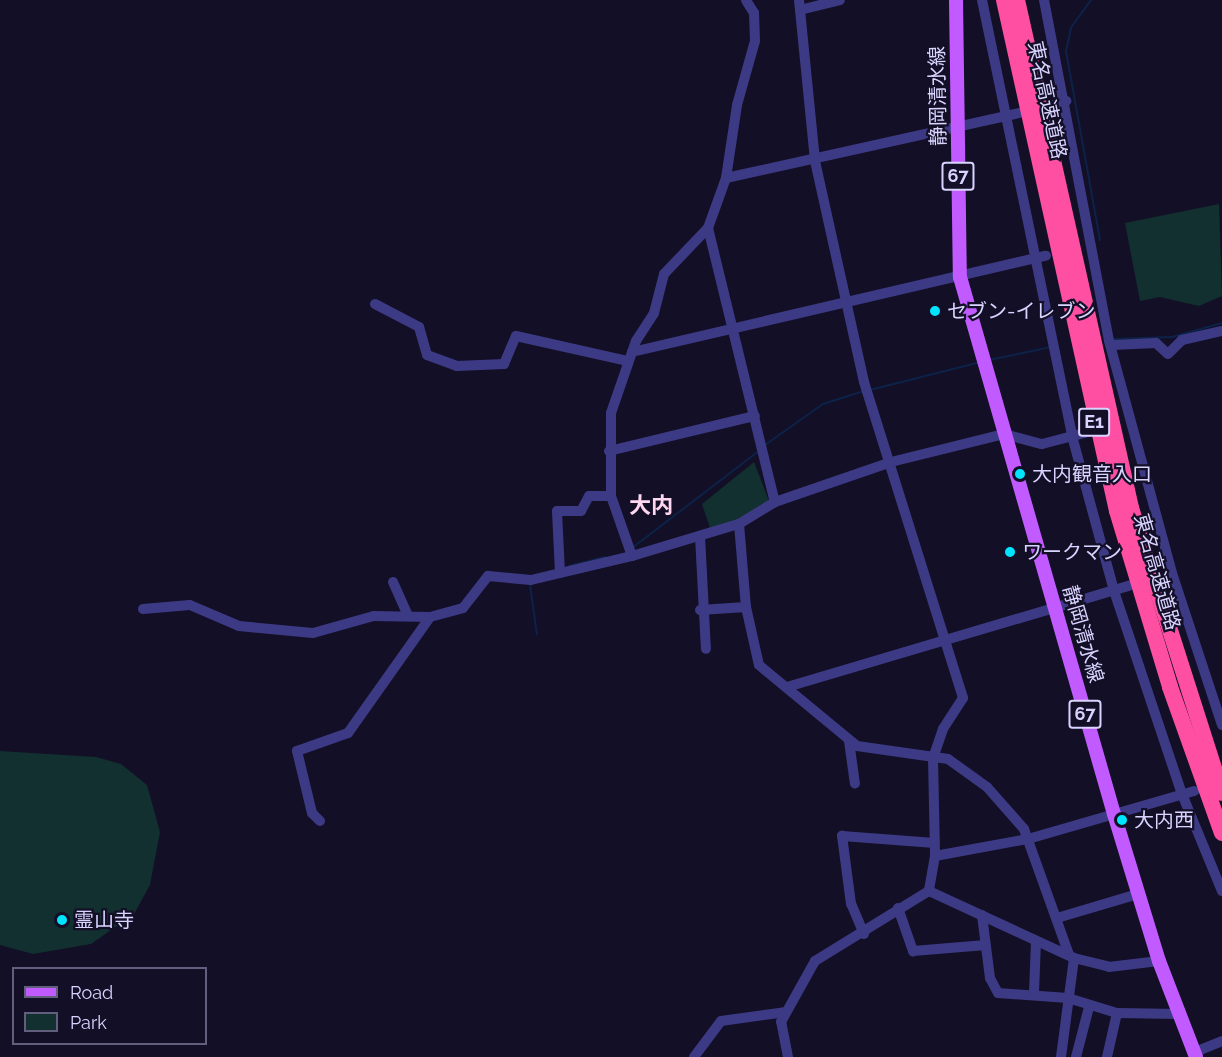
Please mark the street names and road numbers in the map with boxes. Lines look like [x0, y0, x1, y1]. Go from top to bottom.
street label: 東名高速道路 [1023, 39, 1071, 161]
street label: 静岡清水線 [925, 46, 951, 146]
road number: 67 [940, 161, 976, 191]
road number: E1 [1078, 407, 1110, 437]
street label: 東名高速道路 [1129, 511, 1185, 633]
street label: 静岡清水線 [1058, 583, 1108, 685]
road number: 67 [1067, 699, 1103, 729]

